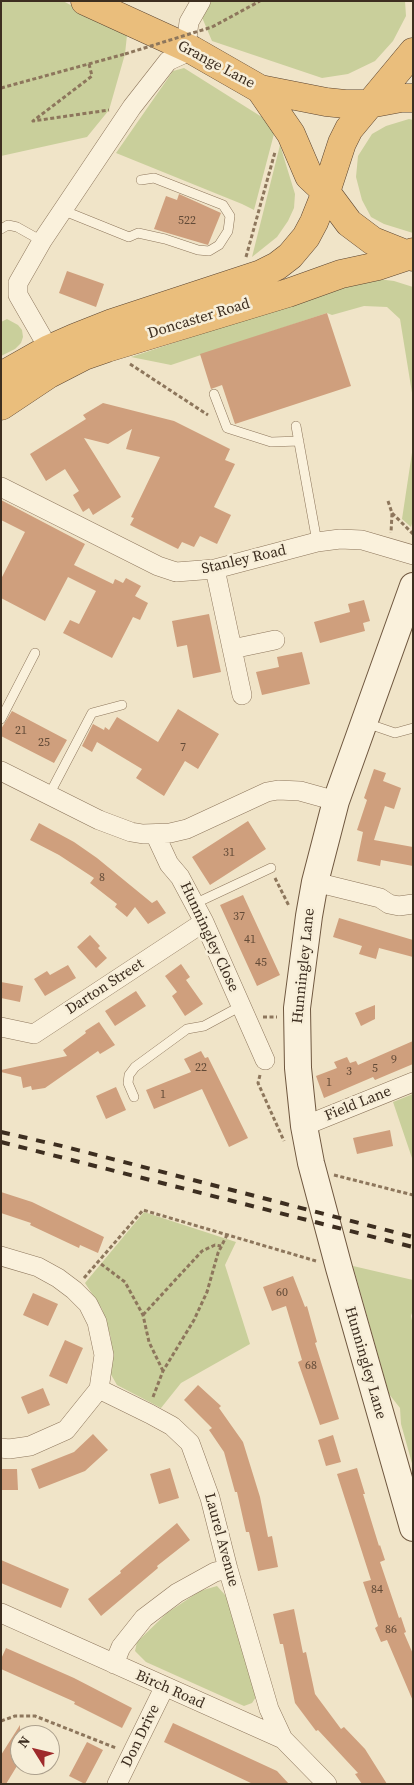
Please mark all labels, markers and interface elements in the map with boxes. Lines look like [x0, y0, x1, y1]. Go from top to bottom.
street label: Grange Lane [174, 37, 258, 93]
house number: 522 [178, 214, 196, 228]
street label: Doncaster Road [146, 295, 252, 343]
street label: Stanley Road [200, 542, 288, 578]
house number: 21 [15, 724, 27, 738]
house number: 25 [38, 736, 50, 750]
house number: 7 [180, 741, 186, 755]
house number: 31 [223, 846, 235, 860]
house number: 8 [99, 871, 105, 885]
street label: Hunningley Close [176, 879, 242, 995]
street label: Hunningley Lane [289, 907, 319, 1025]
house number: 37 [233, 910, 245, 924]
house number: 41 [244, 933, 256, 947]
street label: Darton Street [63, 955, 147, 1019]
house number: 45 [255, 956, 267, 970]
house number: 9 [391, 1053, 397, 1067]
house number: 22 [195, 1061, 207, 1075]
house number: 5 [372, 1062, 378, 1076]
house number: 3 [346, 1065, 352, 1079]
house number: 1 [326, 1076, 332, 1090]
street label: Field Lane [322, 1083, 394, 1125]
house number: 1 [160, 1088, 166, 1102]
house number: 60 [276, 1286, 288, 1300]
street label: Hunningley Lane [340, 1305, 390, 1421]
house number: 68 [305, 1359, 317, 1373]
street label: Laurel Avenue [200, 1491, 242, 1589]
house number: 84 [371, 1583, 383, 1597]
house number: 86 [385, 1623, 397, 1637]
street label: Birch Road [133, 1667, 207, 1713]
street label: Don Drive [118, 1702, 164, 1770]
north arrow [10, 1725, 60, 1775]
text: N [13, 1732, 35, 1752]

